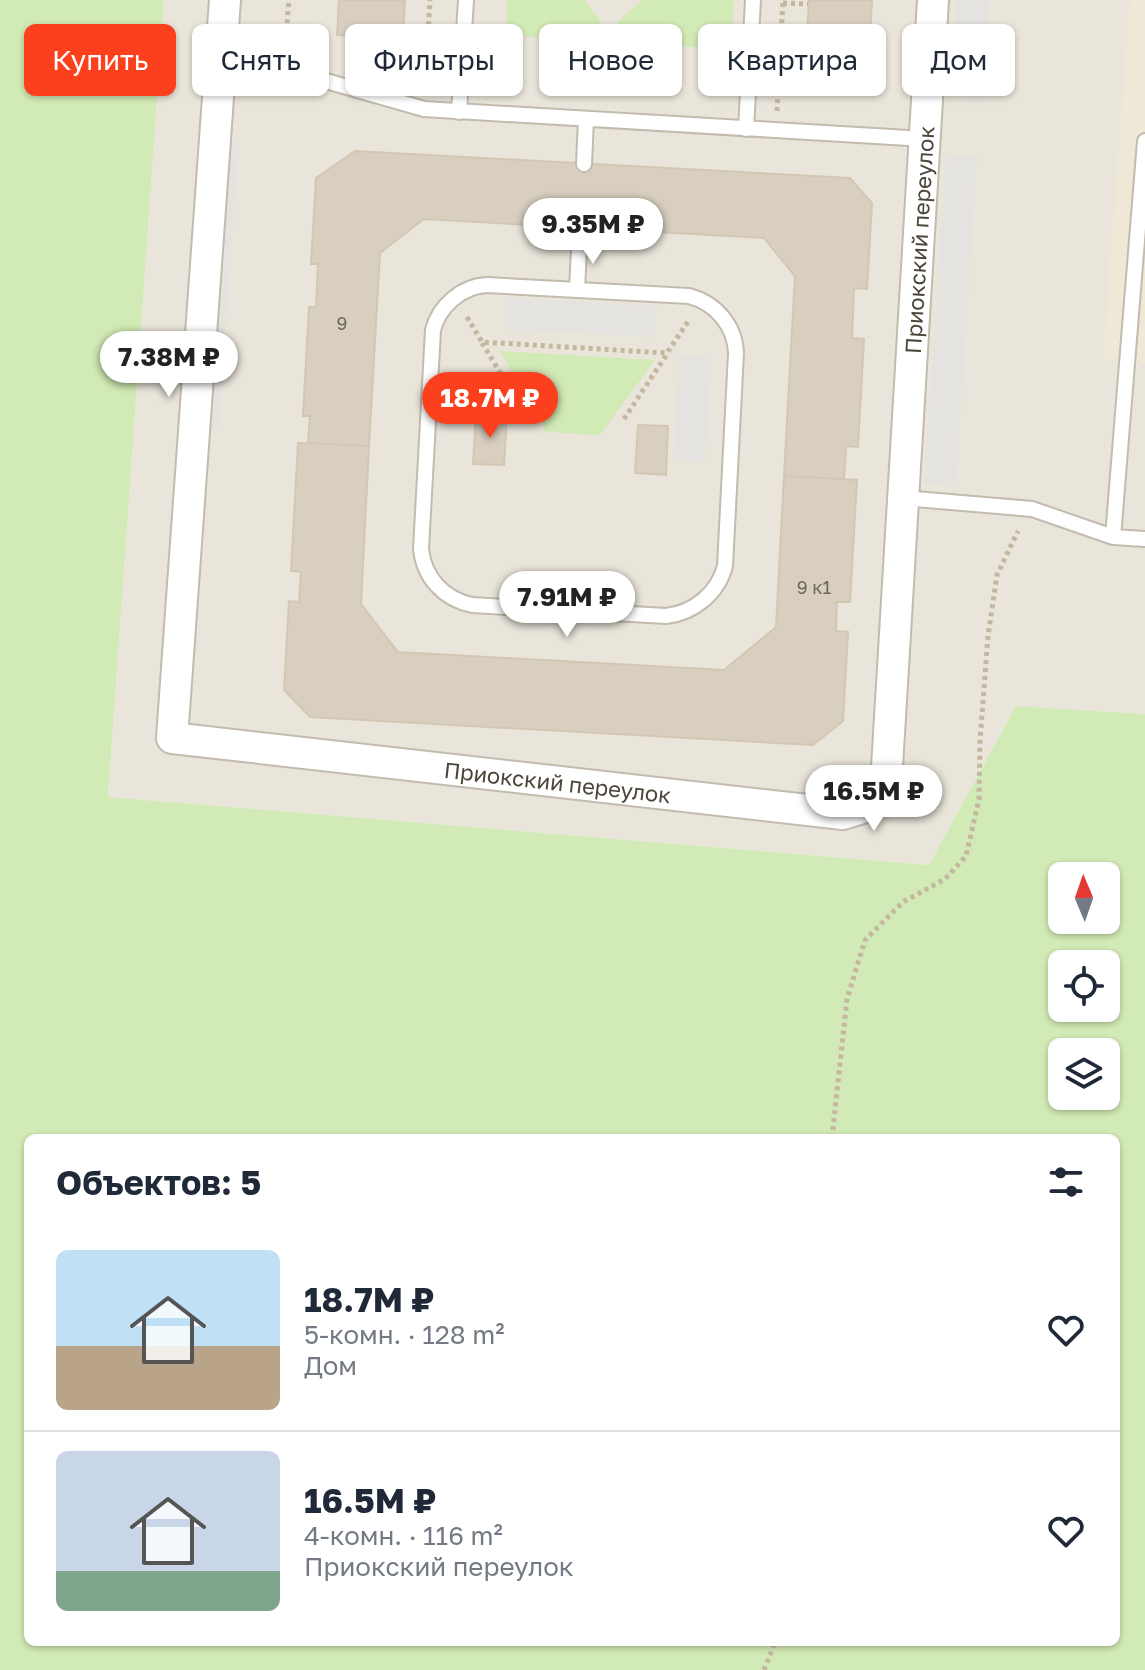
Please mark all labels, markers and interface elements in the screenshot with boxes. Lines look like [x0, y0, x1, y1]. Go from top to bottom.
chip: Купить [24, 24, 176, 96]
chip: Снять [192, 24, 329, 96]
chip: Фильтры [345, 24, 523, 96]
chip: Новое [539, 24, 682, 96]
chip: Квартира [698, 24, 886, 96]
chip: Дом [902, 24, 1015, 96]
street label: Приокский переулок [898, 125, 939, 355]
pin: 9.35M ₽ [519, 198, 667, 266]
text: 9.35M ₽ [541, 208, 645, 239]
house number: 9 [337, 312, 347, 334]
pin: 7.38M ₽ [95, 331, 243, 399]
text: 7.38M ₽ [118, 341, 220, 372]
pin: 18.7M ₽ [416, 372, 564, 440]
text: 18.7M ₽ [440, 382, 540, 413]
pin: 7.91M ₽ [493, 571, 641, 639]
house number: 9 к1 [797, 576, 831, 598]
text: 7.91M ₽ [517, 581, 617, 612]
street label: Приокский переулок [443, 755, 673, 808]
pin: 16.5M ₽ [800, 765, 948, 833]
text: 16.5M ₽ [823, 775, 925, 806]
north arrow [1048, 862, 1120, 934]
map controls [1048, 862, 1120, 1110]
button: locate [1048, 950, 1120, 1022]
button: layers [1048, 1038, 1120, 1110]
icon: filters [1044, 1160, 1088, 1204]
text: Объектов: 5 [56, 1162, 261, 1202]
text: 18.7M ₽ [304, 1279, 434, 1319]
icon: home [120, 1282, 216, 1378]
icon: heart [1044, 1308, 1088, 1352]
text: 5-комн. · 128 m² [304, 1319, 505, 1350]
text: Дом [304, 1350, 357, 1381]
text: 16.5M ₽ [304, 1480, 436, 1520]
icon: home [120, 1483, 216, 1579]
icon: heart [1044, 1509, 1088, 1553]
text: 4-комн. · 116 m² [304, 1520, 503, 1551]
text: Приокский переулок [304, 1551, 574, 1582]

